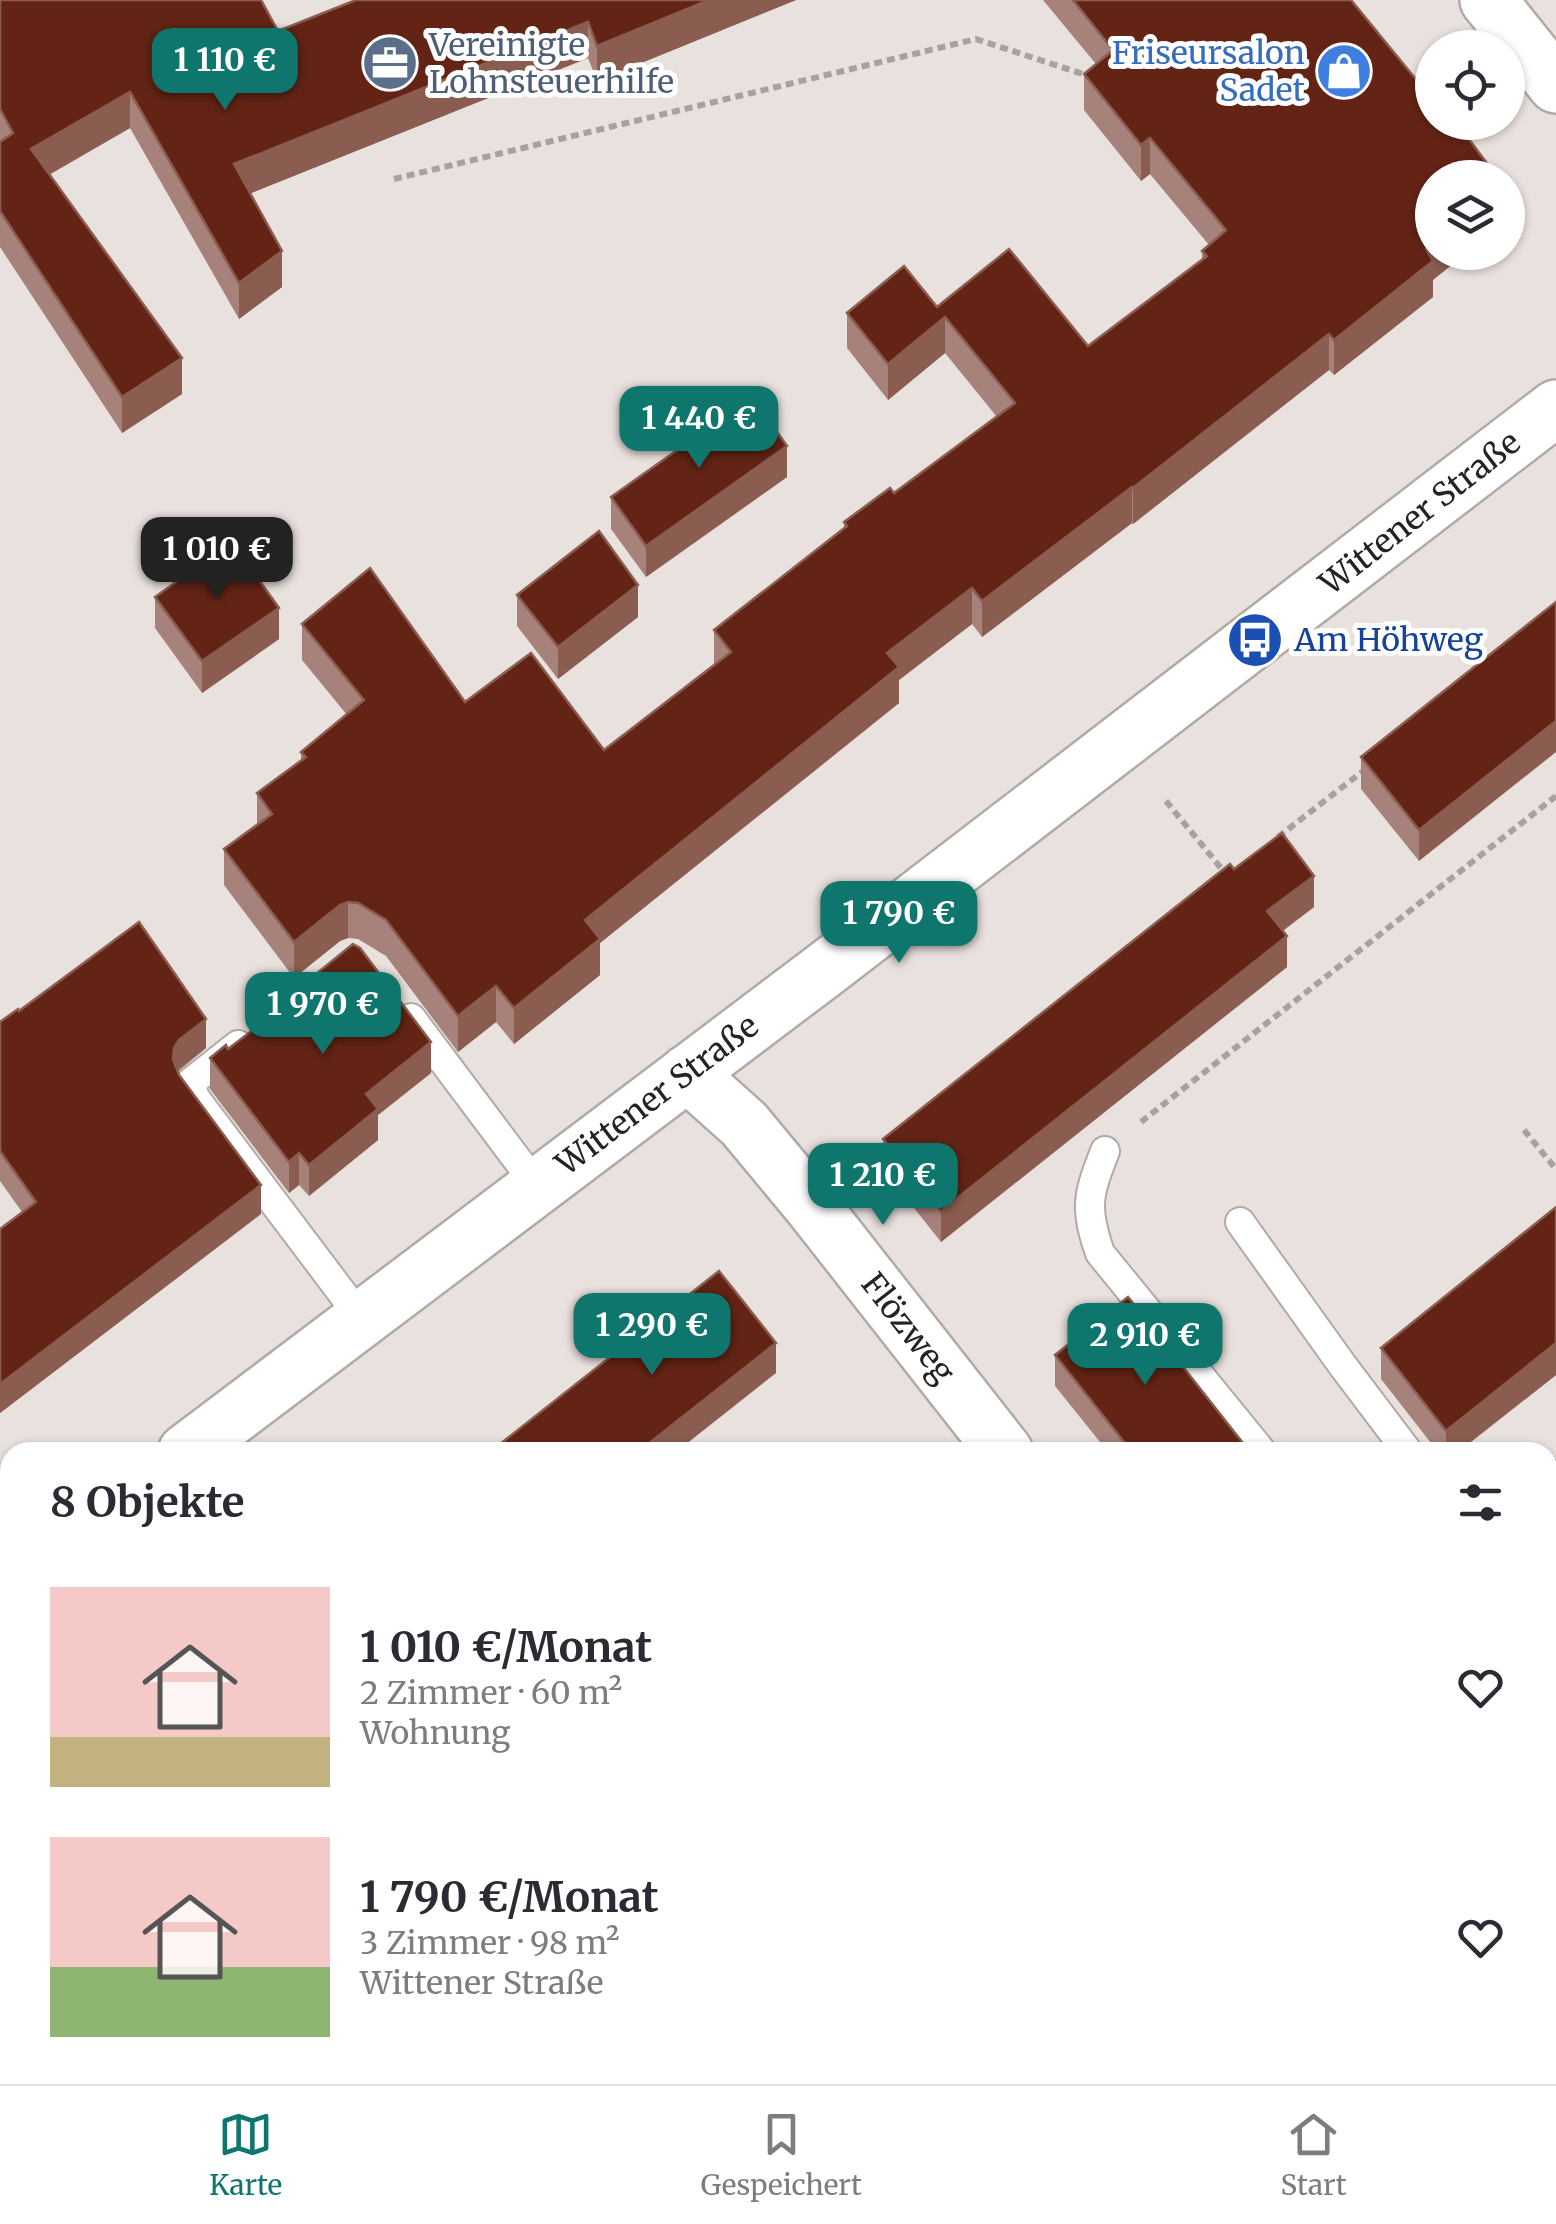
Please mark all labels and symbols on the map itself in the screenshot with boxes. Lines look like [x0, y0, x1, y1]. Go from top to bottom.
place label: Vereinigte Lohnsteuerhilfe [428, 25, 674, 102]
pin: 1 110 € [133, 28, 317, 113]
office icon: Vereinigte Lohnsteuerhilfe [360, 33, 420, 93]
place label: Friseursalon Sadet [1112, 33, 1306, 110]
shop icon: Friseursalon Sadet [1314, 41, 1374, 101]
pin: 1 440 € [607, 386, 791, 471]
street label: Wittener Straße [1311, 422, 1528, 604]
pin: 1 010 € [125, 517, 309, 602]
bus stop icon: Am Höhweg [1225, 610, 1285, 670]
place label: Am Höhweg [1293, 620, 1483, 660]
pin: 1 790 € [807, 881, 991, 966]
pin: 1 970 € [231, 972, 415, 1057]
street label: Wittener Straße [547, 1006, 766, 1185]
pin: 1 210 € [791, 1143, 975, 1228]
street label: Flözweg [853, 1265, 963, 1391]
pin: 1 290 € [560, 1293, 744, 1378]
pin: 2 910 € [1053, 1303, 1237, 1388]

